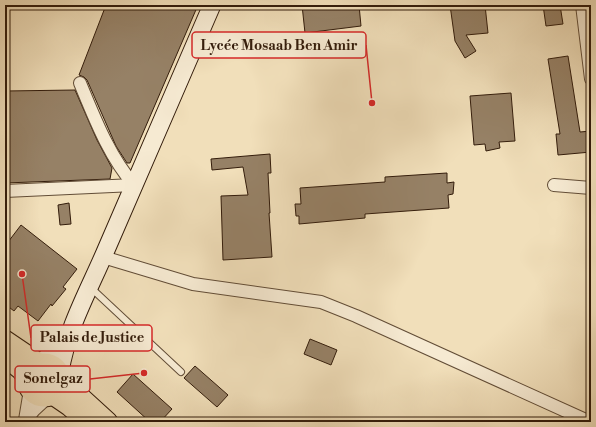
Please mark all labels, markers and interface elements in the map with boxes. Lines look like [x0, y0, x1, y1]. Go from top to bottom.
callout: Lycée Mosaab Ben Amir [192, 32, 366, 58]
text: Lycée Mosaab Ben Amir [200, 37, 358, 55]
callout: Palais de Justice [31, 325, 152, 351]
text: Palais de Justice [40, 329, 145, 347]
callout: Sonelgaz [15, 366, 90, 392]
text: Sonelgaz [23, 370, 83, 388]

